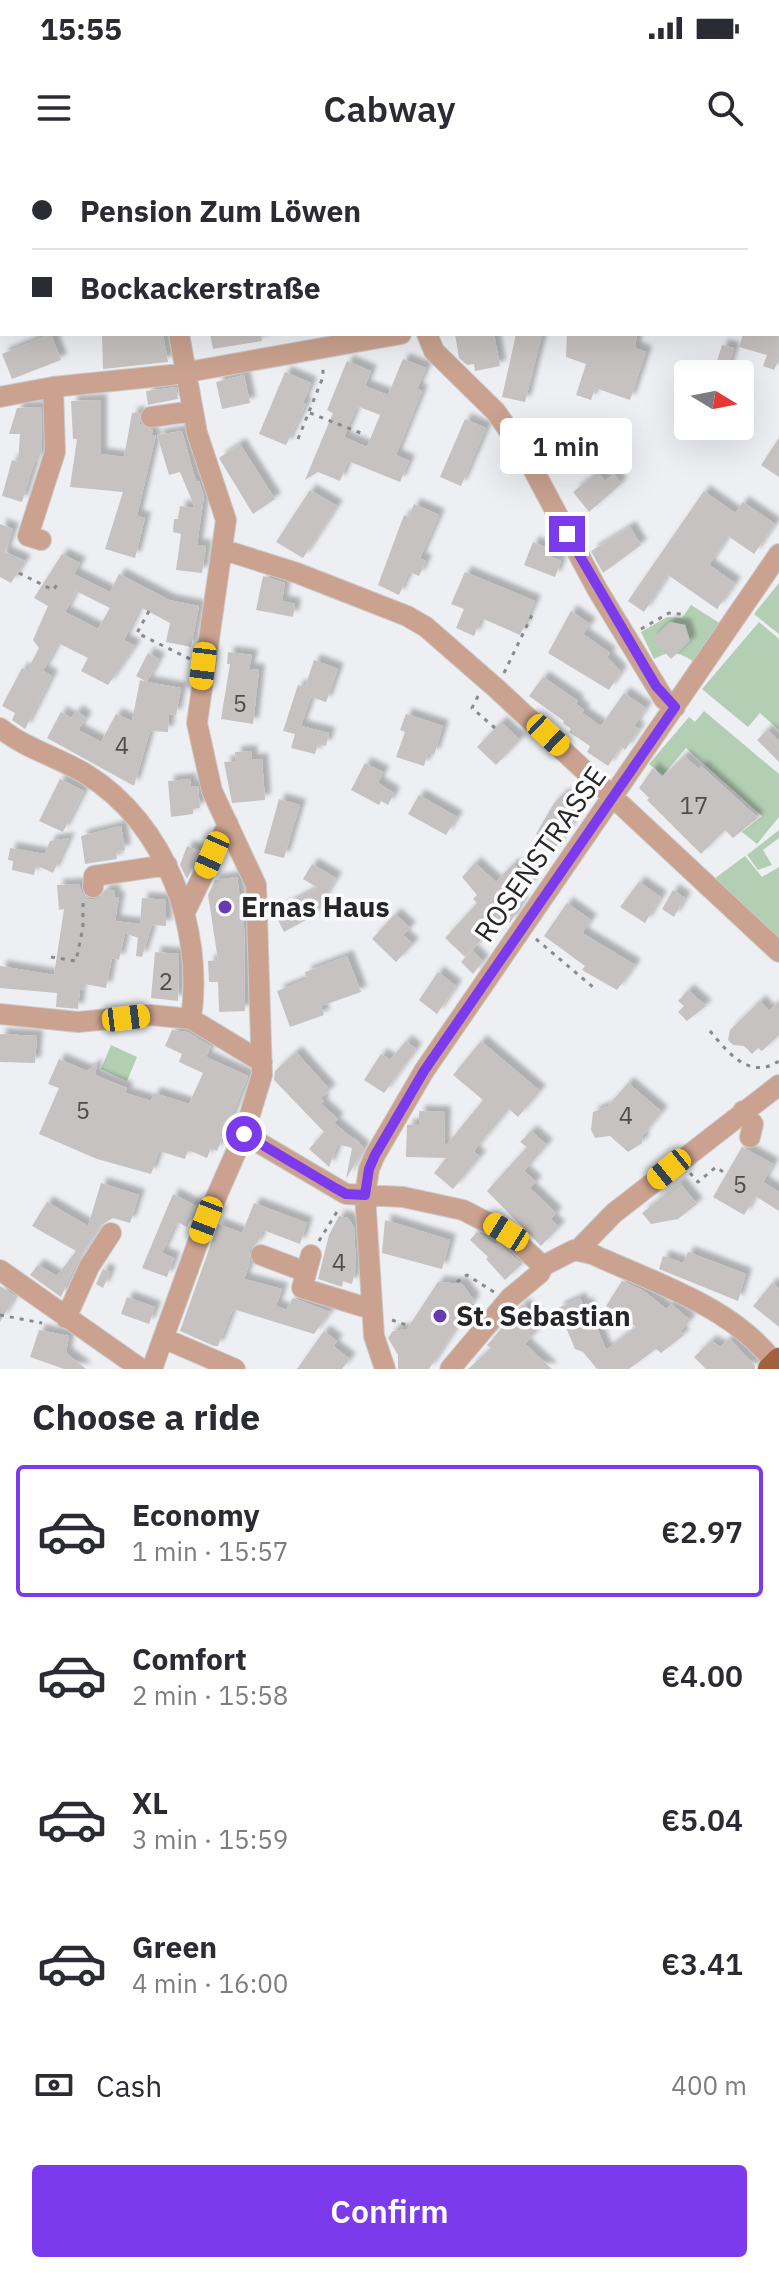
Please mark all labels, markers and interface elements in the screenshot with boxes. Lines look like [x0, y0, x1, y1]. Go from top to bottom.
text: 15:55 [40, 9, 122, 48]
text: Cabway [323, 85, 456, 132]
icon: menu [32, 86, 76, 130]
icon: search [703, 86, 747, 130]
text: Pension Zum Löwen [80, 191, 361, 230]
text: Bockackerstraße [80, 268, 321, 307]
north arrow [674, 360, 754, 440]
map controls [674, 360, 754, 440]
callout: 1 min [501, 418, 633, 474]
text: 1 min [532, 429, 600, 463]
route end [549, 516, 585, 552]
car [188, 641, 218, 691]
house number: 5 [233, 687, 247, 719]
car [522, 710, 574, 760]
house number: 4 [115, 729, 129, 761]
street label: ROSENSTRASSE [465, 759, 614, 949]
house number: 17 [680, 789, 708, 821]
car [191, 828, 233, 882]
place label: Ernas Haus [241, 888, 390, 925]
marker: Ernas Haus [216, 898, 234, 916]
house number: 2 [159, 965, 173, 997]
car [101, 1003, 151, 1033]
house number: 5 [76, 1094, 90, 1126]
house number: 4 [619, 1099, 633, 1131]
route start [226, 1116, 262, 1152]
car [643, 1145, 695, 1193]
house number: 5 [733, 1168, 747, 1200]
car [186, 1193, 226, 1247]
car [479, 1209, 533, 1255]
house number: 4 [332, 1246, 346, 1278]
place label: St. Sebastian [456, 1297, 631, 1334]
marker: St. Sebastian [431, 1307, 449, 1325]
text: Choose a ride [32, 1393, 260, 1440]
icon: car [36, 1495, 108, 1567]
text: Economy [132, 1495, 260, 1534]
text: €2.97 [661, 1512, 743, 1551]
text: 1 min · 15:57 [132, 1534, 288, 1568]
icon: car [36, 1639, 108, 1711]
text: Comfort [132, 1639, 247, 1678]
text: €4.00 [661, 1656, 743, 1695]
text: 2 min · 15:58 [132, 1678, 288, 1712]
icon: car [36, 1783, 108, 1855]
text: XL [132, 1783, 168, 1822]
text: €5.04 [661, 1800, 743, 1839]
text: 3 min · 15:59 [132, 1822, 288, 1856]
icon: car [36, 1927, 108, 1999]
text: Green [132, 1927, 217, 1966]
text: €3.41 [661, 1944, 743, 1983]
text: 4 min · 16:00 [132, 1966, 288, 2000]
icon: cash [32, 2063, 76, 2107]
text: Cash [96, 2066, 162, 2105]
text: 400 m [671, 2068, 747, 2102]
button: Confirm [32, 2165, 747, 2257]

